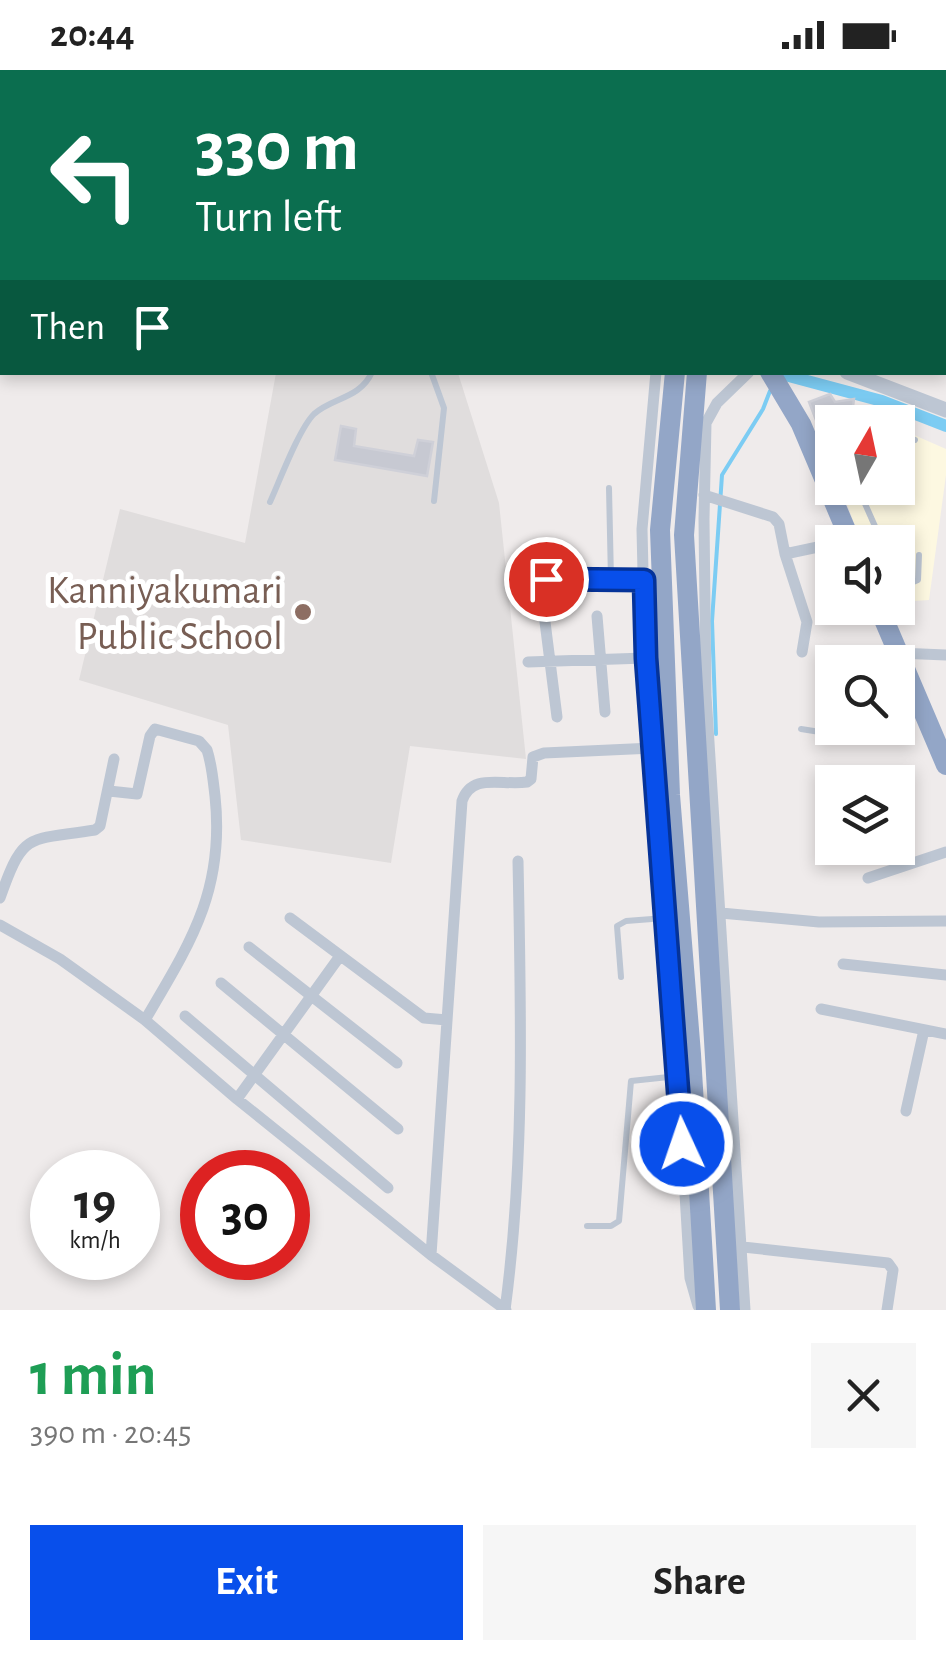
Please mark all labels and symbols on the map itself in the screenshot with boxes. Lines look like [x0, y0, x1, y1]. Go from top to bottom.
north arrow [815, 405, 915, 505]
pin [504, 537, 589, 622]
place label: Kanniyakumari Public School [47, 571, 283, 657]
marker: Kanniyakumari Public School [292, 601, 314, 623]
position arrow [630, 1092, 734, 1196]
speed limit sign: 30 [180, 1150, 310, 1280]

